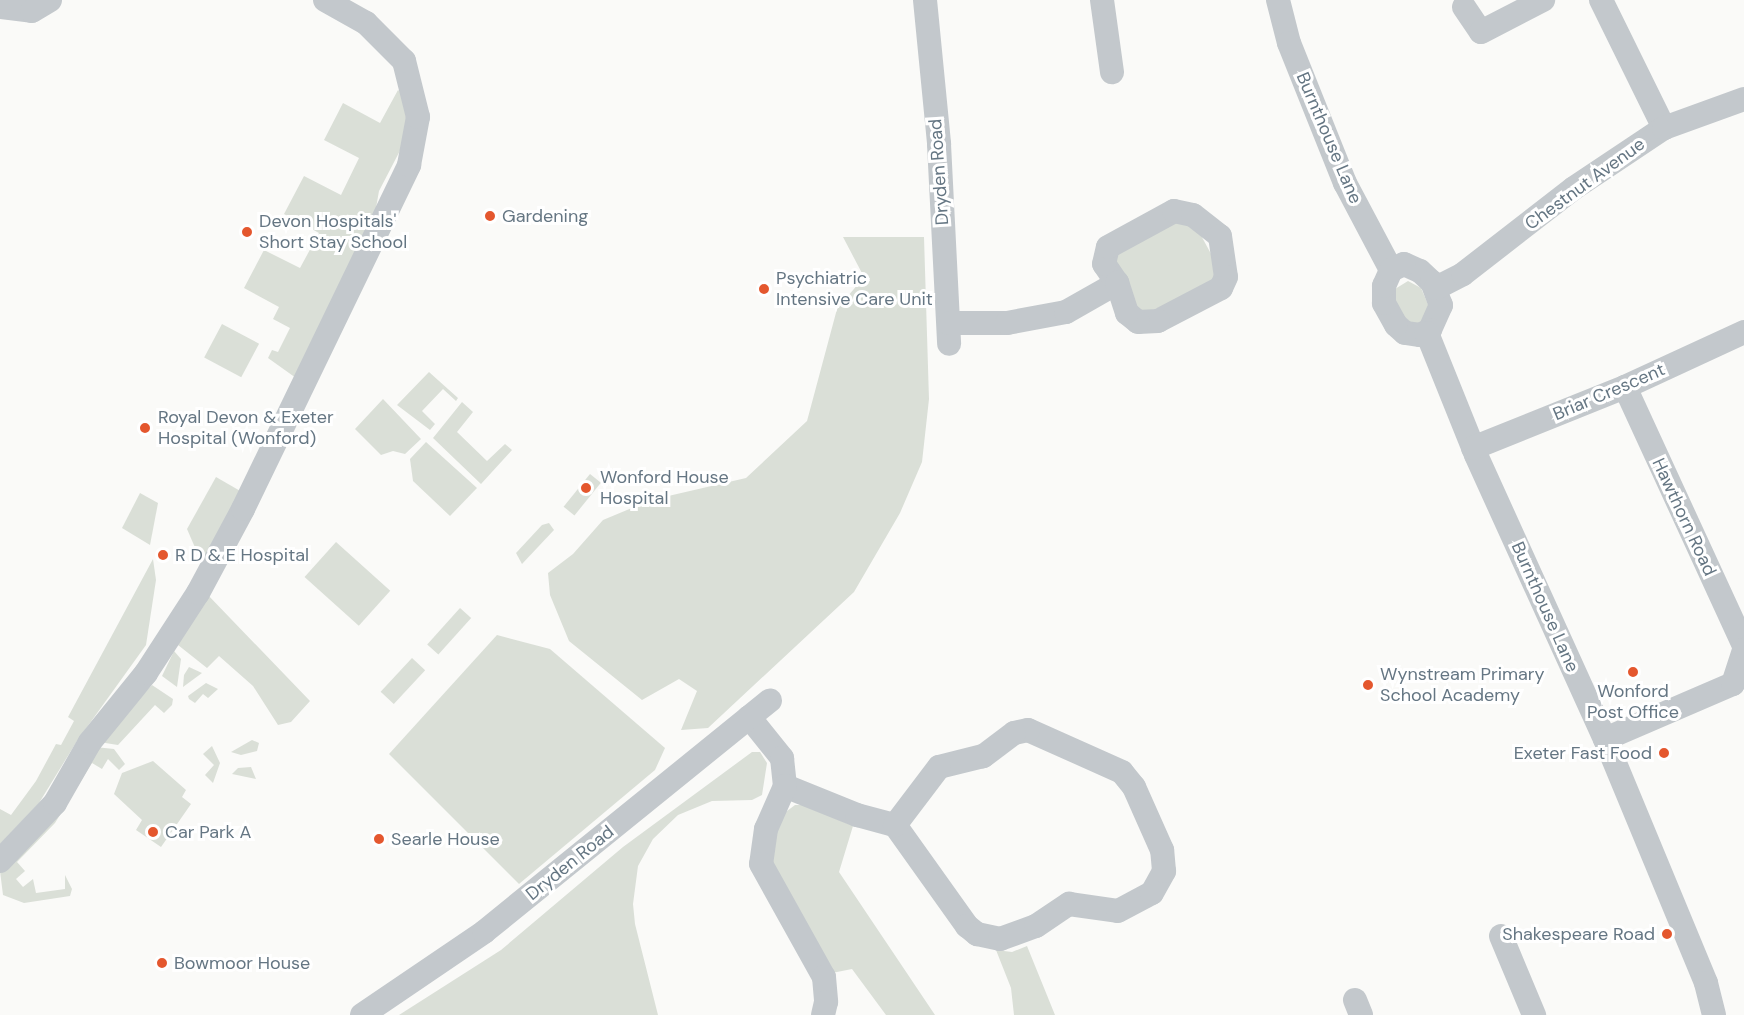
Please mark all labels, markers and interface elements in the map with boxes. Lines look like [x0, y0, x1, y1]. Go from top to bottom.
street label: Burnthouse Lane [1292, 69, 1366, 207]
street label: Dryden Road [925, 118, 953, 226]
street label: Chestnut Avenue [1521, 133, 1649, 235]
place label: Gardening [502, 205, 588, 227]
marker: Gardening [483, 209, 497, 223]
place label: Devon Hospitals' Short Stay School [259, 211, 407, 254]
marker: Devon Hospitals' Short Stay School [240, 225, 254, 239]
place label: Psychiatric Intensive Care Unit [776, 268, 933, 310]
marker: Psychiatric Intensive Care Unit [757, 282, 771, 296]
street label: Briar Crescent [1550, 359, 1668, 425]
place label: Royal Devon & Exeter Hospital (Wonford) [158, 407, 334, 450]
marker: Royal Devon & Exeter Hospital (Wonford) [136, 419, 154, 437]
street label: Hawthorn Road [1647, 455, 1721, 579]
place label: Wonford House Hospital [600, 467, 729, 510]
marker: Wonford House Hospital [577, 479, 595, 497]
street label: Burnthouse Lane [1507, 538, 1583, 676]
place label: R D & E Hospital [175, 544, 309, 566]
marker: R D & E Hospital [156, 548, 170, 562]
place label: Wynstream Primary School Academy [1380, 664, 1545, 706]
marker: Wonford Post Office [1626, 665, 1640, 679]
marker: Wynstream Primary School Academy [1361, 678, 1375, 692]
place label: Wonford Post Office [1587, 681, 1679, 724]
place label: Exeter Fast Food [1514, 742, 1652, 764]
marker: Exeter Fast Food [1657, 746, 1671, 760]
place label: Car Park A [165, 821, 251, 843]
street label: Dryden Road [522, 821, 618, 905]
marker: Car Park A [146, 825, 160, 839]
place label: Searle House [391, 828, 500, 850]
marker: Searle House [372, 832, 386, 846]
place label: Shakespeare Road [1502, 923, 1655, 945]
marker: Shakespeare Road [1660, 927, 1674, 941]
place label: Bowmoor House [174, 952, 310, 974]
marker: Bowmoor House [155, 956, 169, 970]

